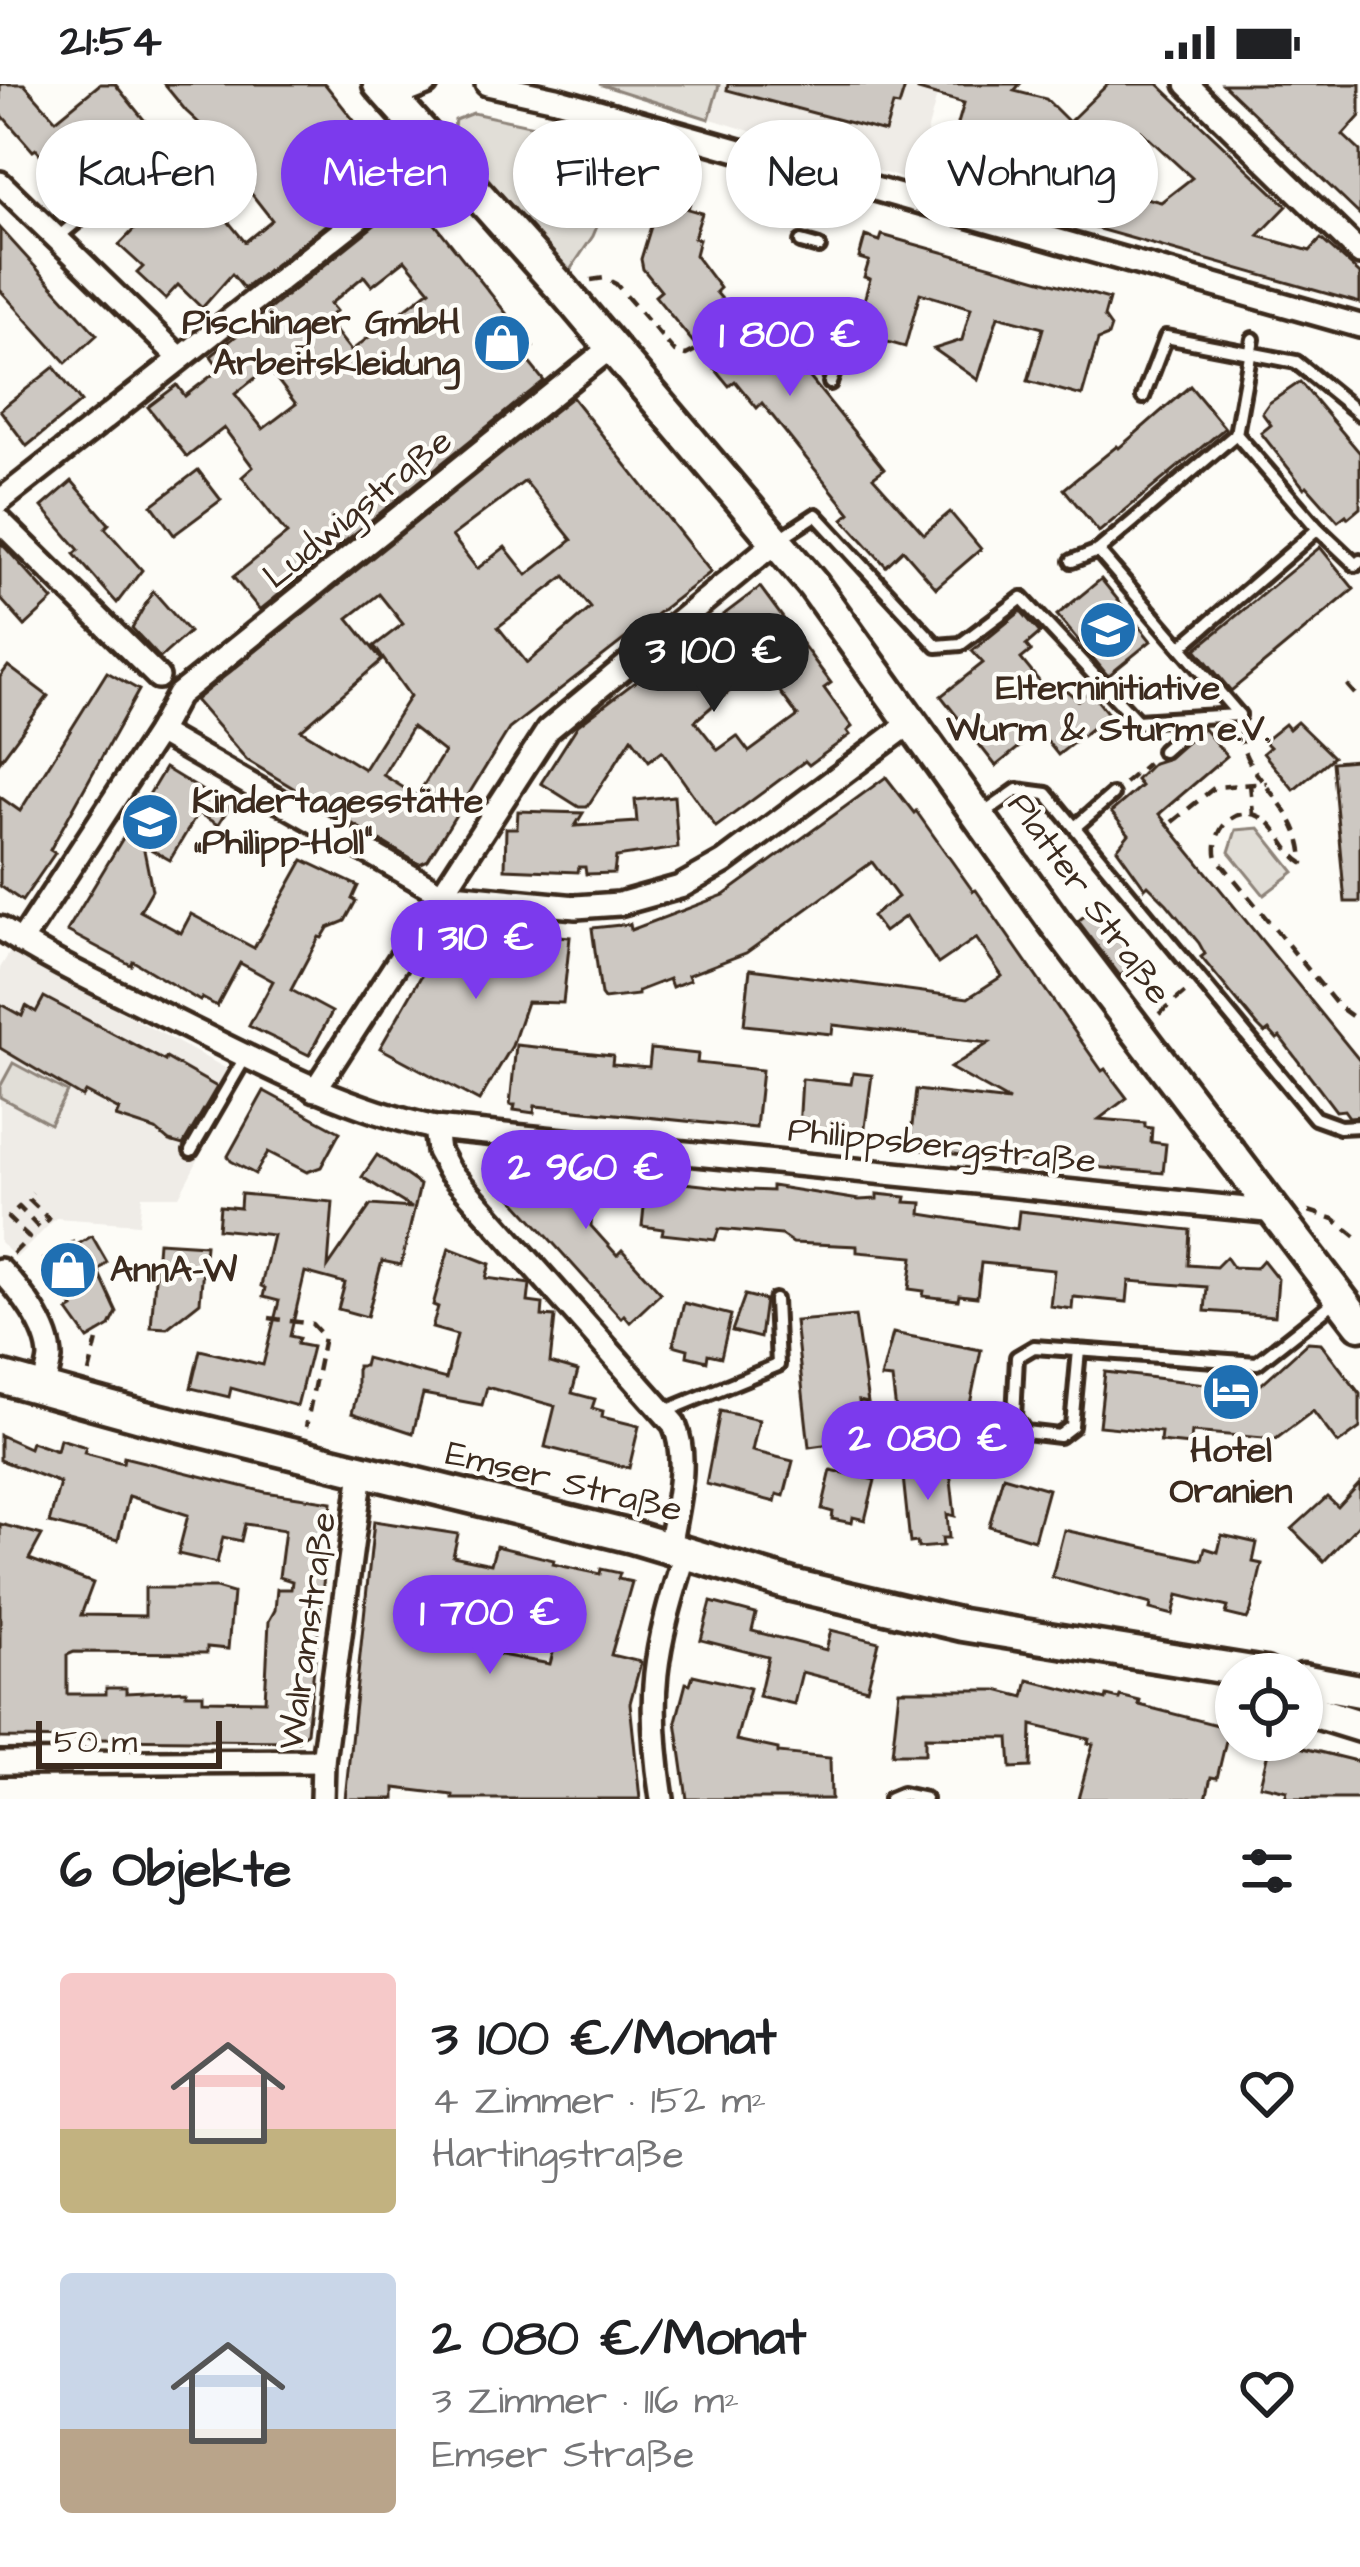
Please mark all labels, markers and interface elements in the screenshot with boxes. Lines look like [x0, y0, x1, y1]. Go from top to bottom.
text: 21:54 [60, 11, 162, 73]
chip: Kaufen [36, 120, 257, 228]
chip: Mieten [281, 120, 489, 228]
chip: Filter [513, 120, 702, 228]
chip: Neu [726, 120, 881, 228]
chip: Wohnung [905, 120, 1158, 228]
place label: Pischinger GmbH Arbeitskleidung [182, 297, 460, 390]
pin: 1 800 € [679, 297, 901, 399]
text: 1 800 € [719, 309, 861, 363]
shop icon: Pischinger GmbH Arbeitskleidung [471, 312, 533, 374]
street label: Ludwigstraße [252, 417, 464, 602]
school or university icon: Elterninitiative Wurm & Sturm e.V. [1077, 599, 1139, 661]
pin: 3 100 € [603, 613, 825, 715]
text: 3 100 € [646, 625, 782, 679]
place label: Elterninitiative Wurm & Sturm e.V. [945, 663, 1270, 755]
place label: Kindertagesstätte „Philipp-Holl“ [192, 776, 484, 868]
street label: Platter Straße [995, 783, 1183, 1015]
school or university icon: Kindertagesstätte „Philipp-Holl“ [119, 791, 181, 853]
pin: 1 310 € [365, 900, 587, 1002]
text: 1 310 € [418, 912, 534, 966]
street label: Philippsbergstraße [785, 1104, 1099, 1189]
pin: 2 960 € [475, 1130, 697, 1232]
text: 2 960 € [508, 1142, 664, 1196]
shop icon: AnnA-W [37, 1239, 99, 1301]
place label: AnnA-W [110, 1245, 237, 1296]
hotel icon: Hotel Oranien [1200, 1361, 1262, 1423]
pin: 2 080 € [817, 1401, 1039, 1503]
text: 2 080 € [848, 1413, 1008, 1467]
place label: Hotel Oranien [1169, 1425, 1293, 1517]
street label: Emser Straße [440, 1428, 688, 1536]
street label: Walramstraße [266, 1509, 350, 1753]
pin: 1 700 € [379, 1575, 601, 1677]
text: 1 700 € [420, 1587, 560, 1641]
map controls [1215, 1653, 1323, 1761]
button: locate [1215, 1653, 1323, 1761]
scale bar [36, 1715, 222, 1768]
text: 50 m [54, 1719, 137, 1765]
text: 6 Objekte [60, 1836, 291, 1907]
icon: filters [1234, 1838, 1300, 1904]
text: 3 100 €/Monat [432, 2004, 776, 2075]
icon: home [156, 2021, 300, 2165]
icon: heart [1234, 2060, 1300, 2126]
text: 4 Zimmer · 152 m² [432, 2075, 766, 2129]
text: Hartingstraße [432, 2129, 684, 2183]
text: 2 080 €/Monat [432, 2304, 806, 2375]
icon: home [156, 2321, 300, 2465]
icon: heart [1234, 2360, 1300, 2426]
text: 3 Zimmer · 116 m² [432, 2375, 739, 2429]
text: Emser Straße [432, 2429, 694, 2483]

